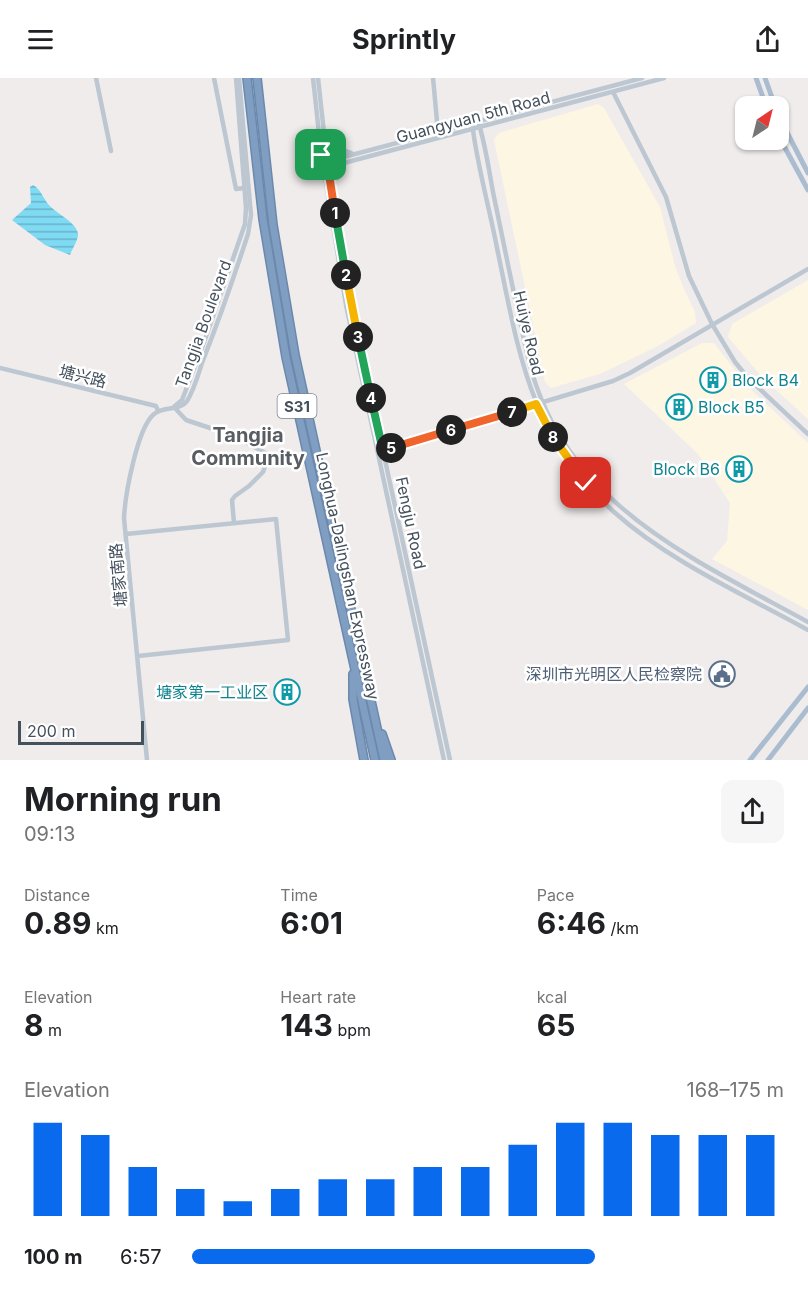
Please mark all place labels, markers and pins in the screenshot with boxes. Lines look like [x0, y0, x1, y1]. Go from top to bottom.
pin [295, 129, 346, 180]
pin: 1 [320, 198, 350, 228]
pin: 2 [331, 260, 361, 290]
pin: 3 [343, 322, 373, 352]
building icon: Block B4 [698, 365, 728, 395]
place label: Block B4 [732, 370, 799, 390]
pin: 4 [356, 383, 386, 413]
building icon: Block B5 [664, 392, 694, 422]
pin: 7 [497, 397, 527, 427]
place label: Block B5 [698, 397, 765, 417]
pin: 6 [436, 415, 466, 445]
pin: 8 [538, 422, 568, 452]
pin: 5 [376, 433, 406, 463]
building icon: Block B6 [724, 454, 754, 484]
pin [560, 457, 611, 508]
place label: Block B6 [653, 459, 720, 479]
public building icon: 深圳市光明区人民检察院 [707, 659, 737, 689]
place label: 深圳市光明区人民检察院 [526, 664, 702, 684]
building icon: 塘家第一工业区 [272, 677, 302, 707]
place label: 塘家第一工业区 [156, 682, 268, 702]

